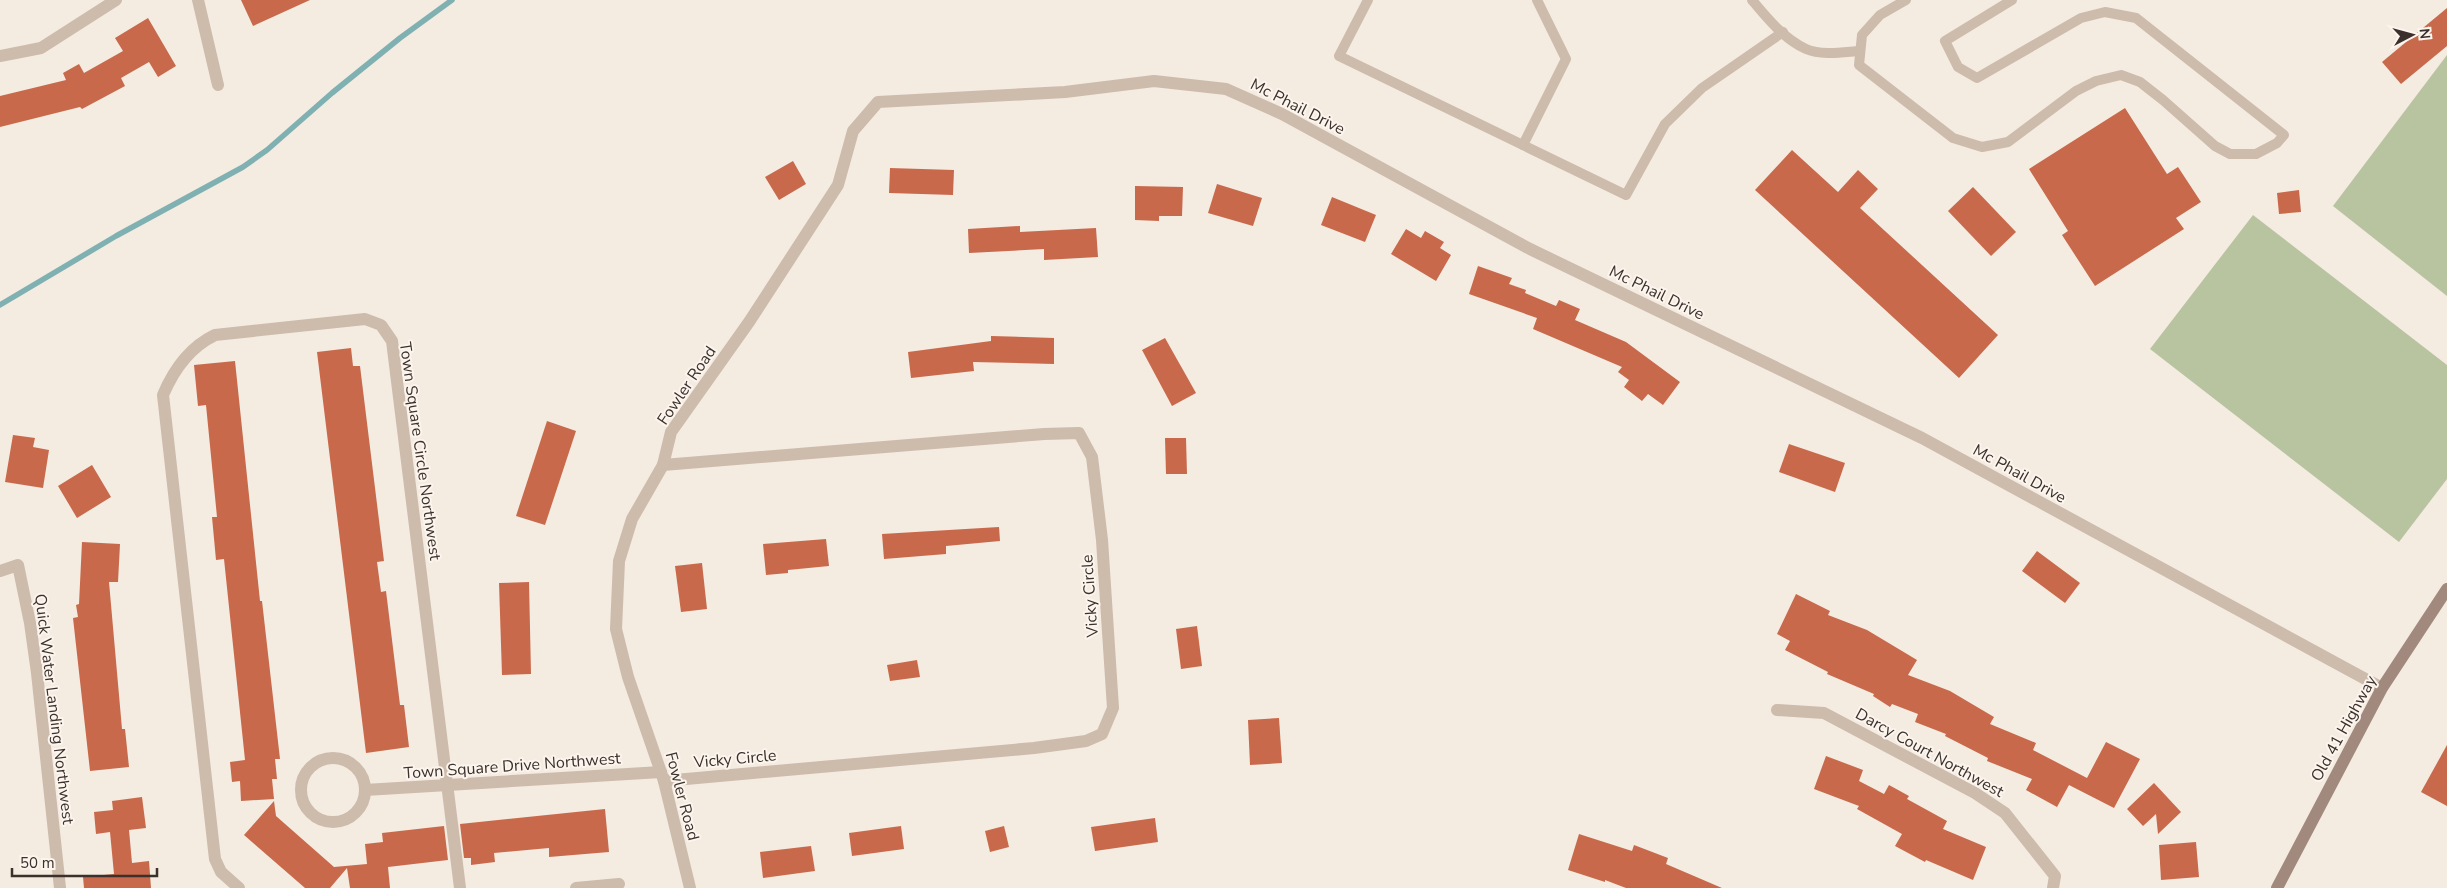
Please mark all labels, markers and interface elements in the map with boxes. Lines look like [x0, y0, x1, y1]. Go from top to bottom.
north arrow [2387, 10, 2437, 60]
text: N [2414, 27, 2434, 40]
street label: Mc Phail Drive [1246, 74, 1349, 140]
street label: Mc Phail Drive [1605, 260, 1708, 325]
street label: Town Square Circle Northwest [394, 341, 446, 562]
street label: Fowler Road [652, 342, 721, 429]
street label: Mc Phail Drive [1969, 439, 2070, 509]
street label: Vicky Circle [1076, 554, 1104, 639]
street label: Quick Water Landing Northwest [29, 593, 79, 826]
street label: Old 41 Highway [2306, 671, 2382, 785]
street label: Darcy Court Northwest [1851, 703, 2008, 803]
street label: Vicky Circle [692, 744, 777, 774]
street label: Town Square Drive Northwest [403, 747, 622, 785]
street label: Fowler Road [660, 749, 704, 843]
scale bar [12, 846, 158, 878]
text: 50 m [20, 853, 55, 873]

